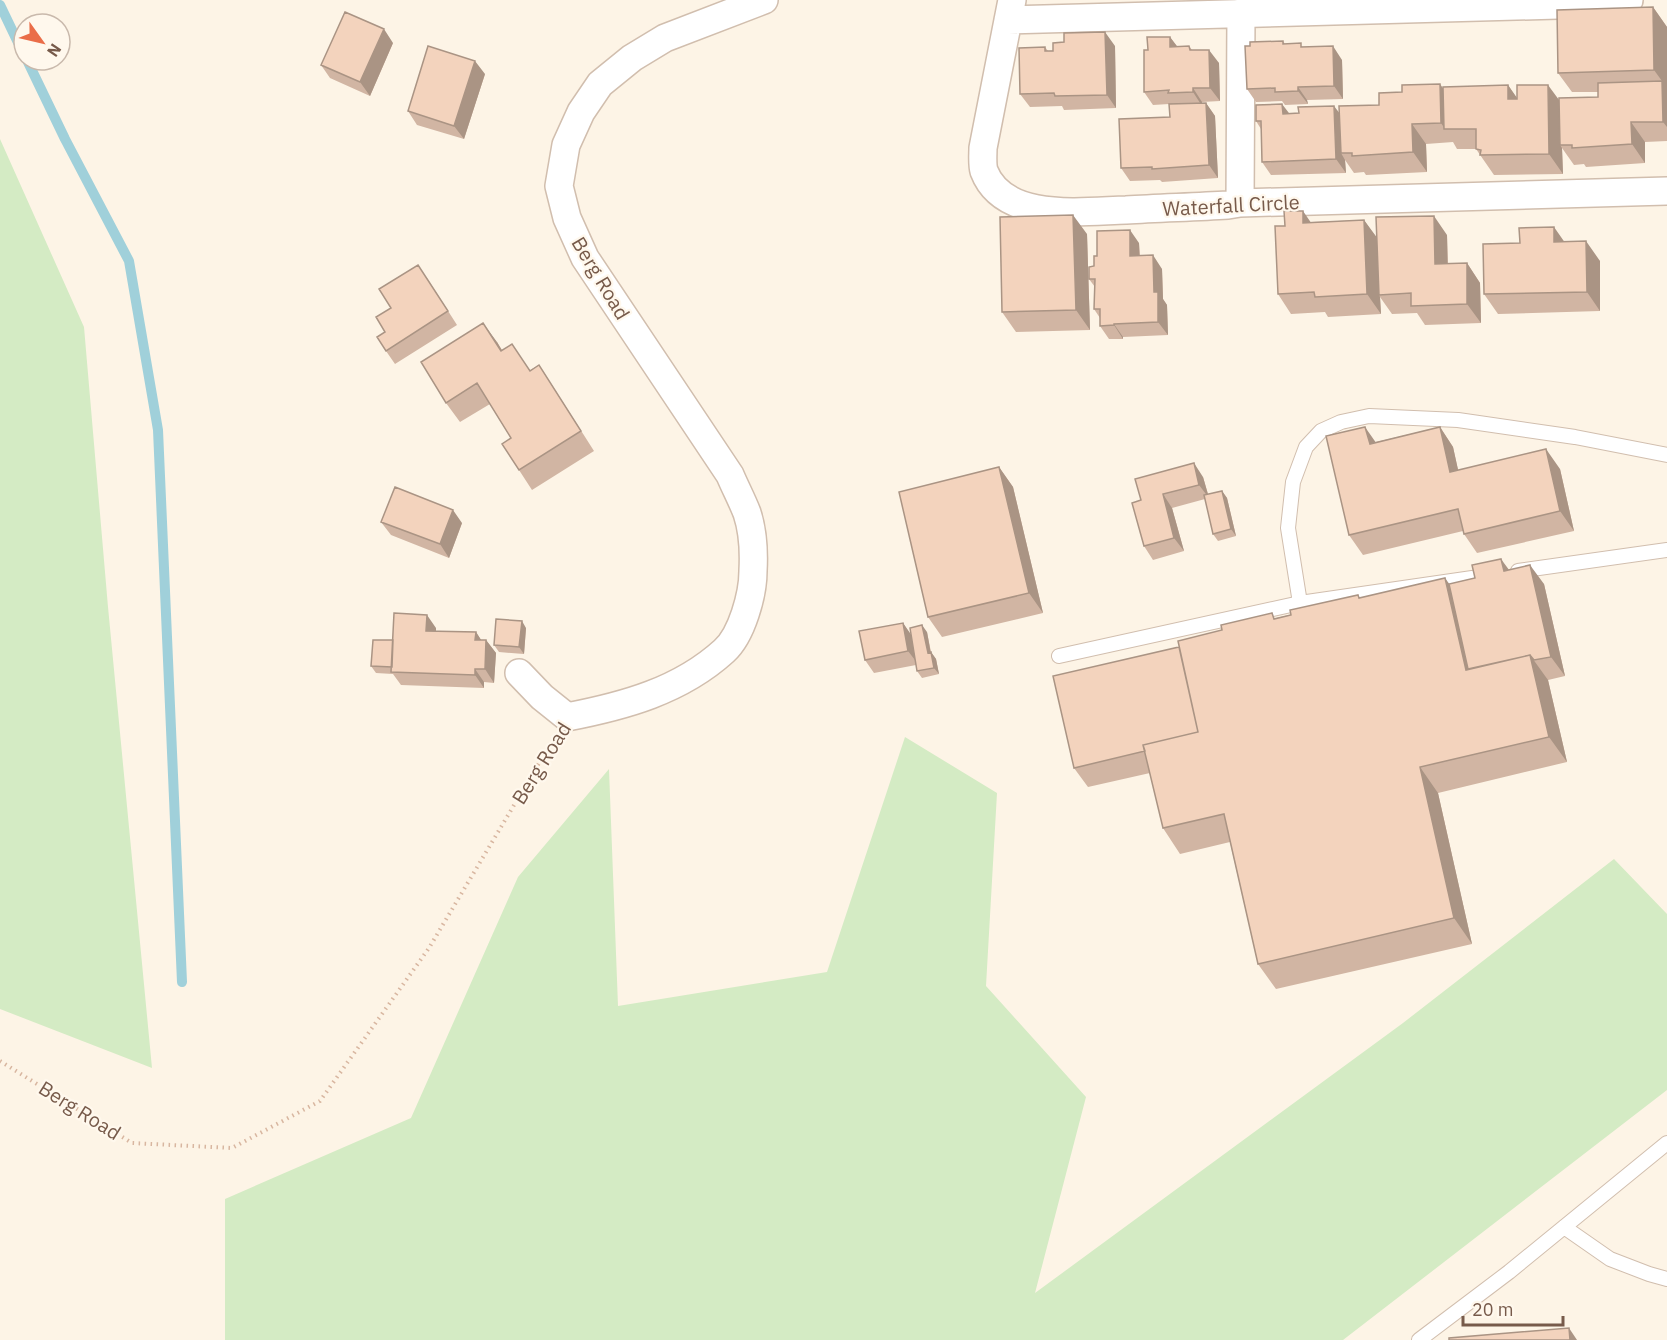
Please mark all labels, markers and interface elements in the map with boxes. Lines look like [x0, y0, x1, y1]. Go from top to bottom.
north arrow [12, 12, 72, 72]
text: N [43, 40, 66, 61]
street label: Waterfall Circle [1162, 188, 1300, 222]
street label: Berg Road [566, 232, 636, 324]
street label: Berg Road [505, 717, 577, 809]
street label: Berg Road [34, 1074, 126, 1146]
scale bar [1463, 1289, 1564, 1327]
text: 20 m [1472, 1298, 1514, 1321]

